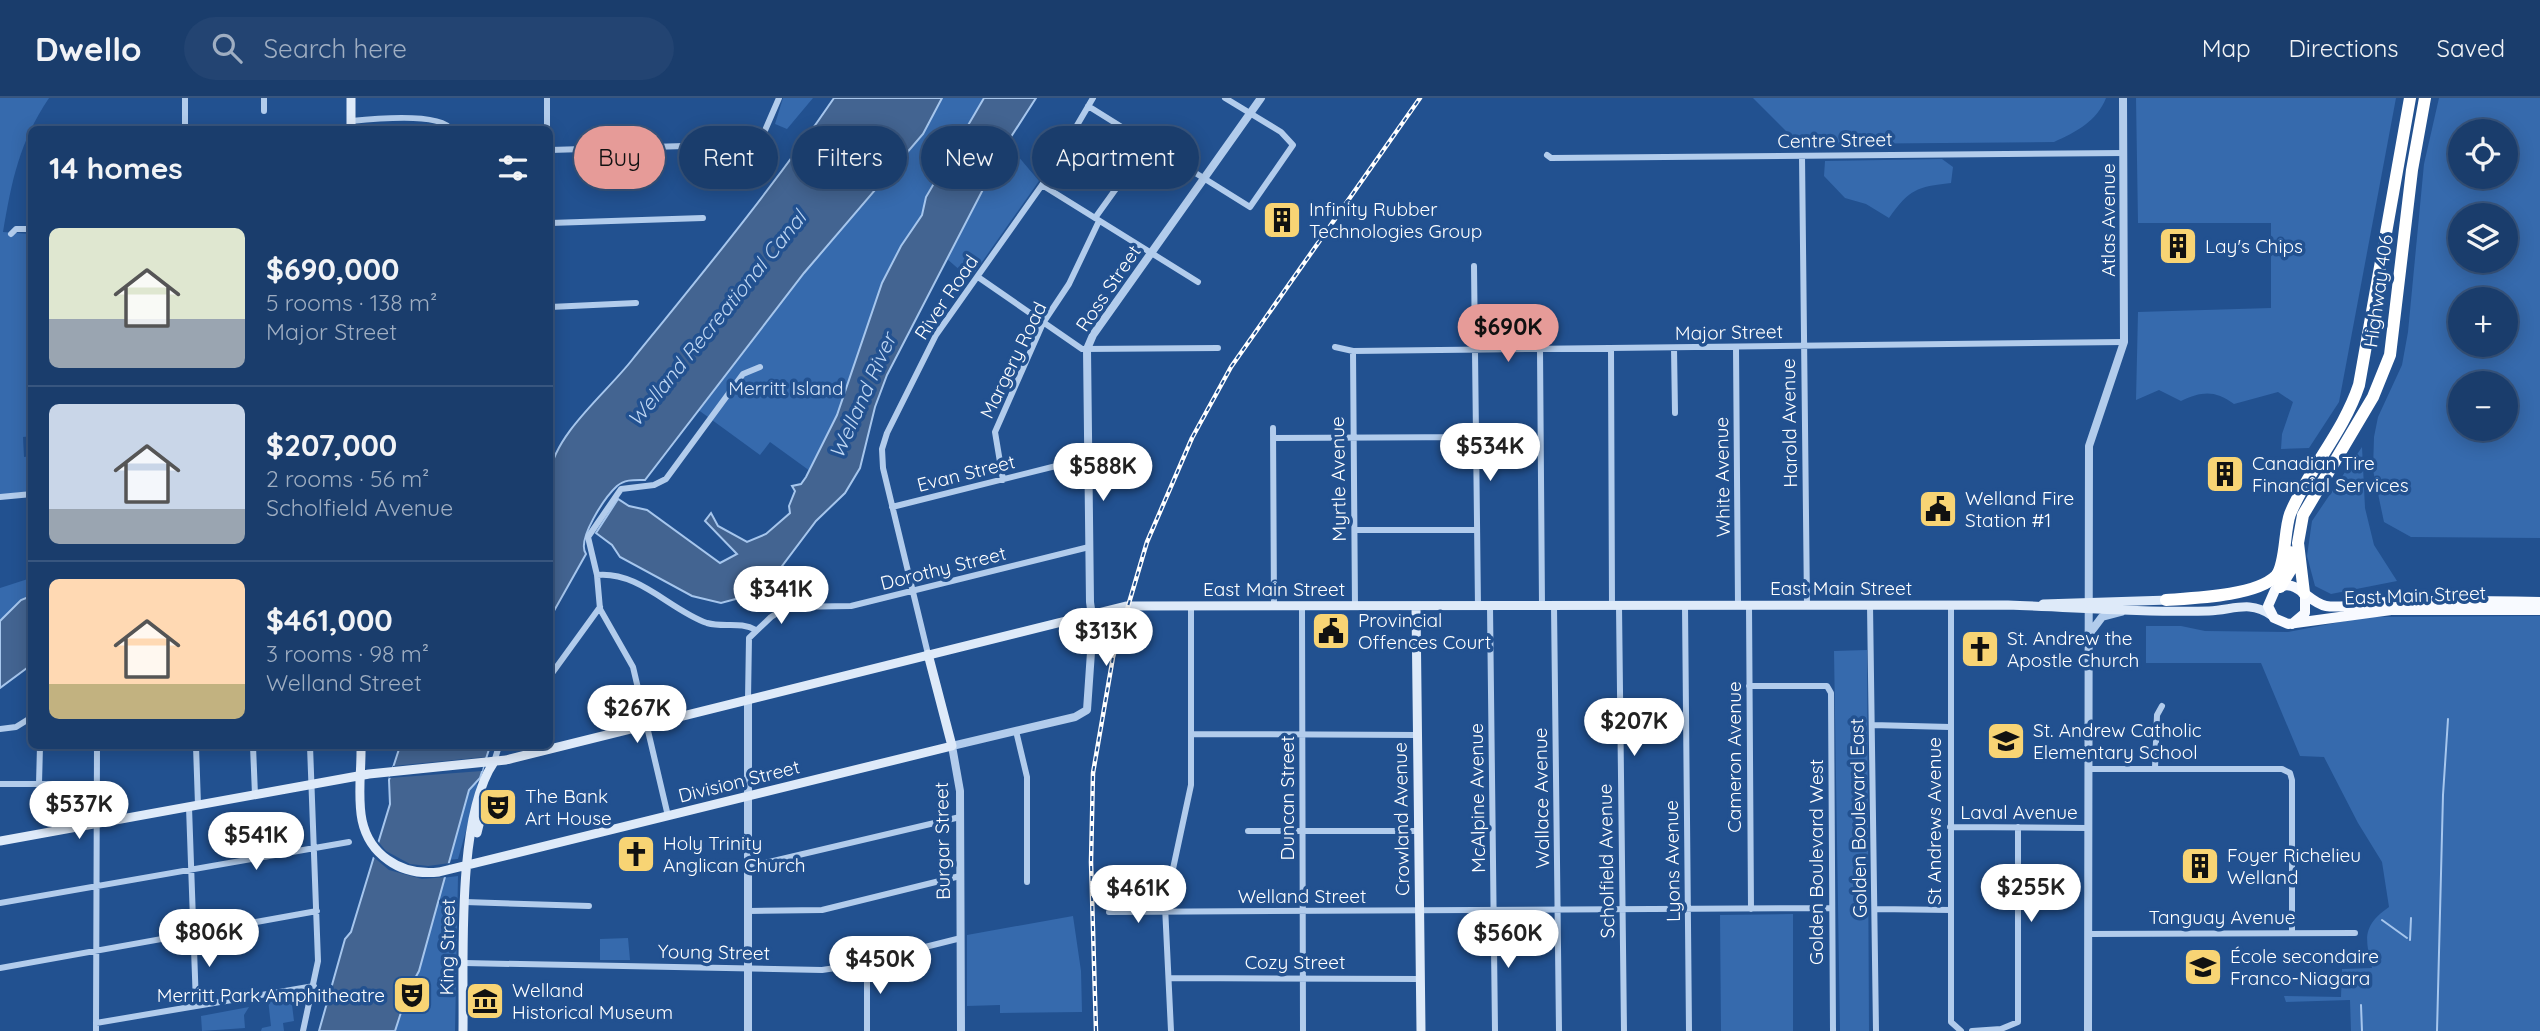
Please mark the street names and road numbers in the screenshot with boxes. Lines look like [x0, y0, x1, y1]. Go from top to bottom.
street label: Centre Street [1777, 127, 1893, 153]
street label: Atlas Avenue [2096, 163, 2120, 277]
street label: Highway 406 [2358, 233, 2398, 349]
street label: Ross Street [1070, 240, 1146, 336]
street label: River Road [909, 250, 983, 344]
street label: Margery Road [974, 298, 1052, 422]
street label: Major Street [1675, 319, 1783, 345]
street label: Harold Avenue [1776, 358, 1802, 488]
street label: Myrtle Avenue [1325, 416, 1351, 542]
street label: White Avenue [1709, 417, 1735, 537]
street label: Evan Street [915, 449, 1017, 497]
street label: Dorothy Street [878, 541, 1008, 595]
street label: East Main Street [1770, 576, 1912, 600]
street label: East Main Street [1203, 577, 1345, 601]
street label: East Main Street [2343, 581, 2487, 609]
street label: Cameron Avenue [1722, 681, 1746, 833]
street label: Golden Boulevard East [1844, 718, 1872, 918]
street label: McAlpine Avenue [1464, 723, 1490, 873]
street label: Wallace Avenue [1528, 727, 1554, 869]
street label: Duncan Street [1275, 736, 1299, 860]
street label: St Andrews Avenue [1922, 737, 1946, 905]
street label: Crowland Avenue [1388, 742, 1414, 896]
street label: Division Street [676, 754, 802, 808]
street label: Golden Boulevard West [1804, 759, 1828, 965]
street label: Burgar Street [929, 782, 955, 900]
street label: Scholfield Avenue [1593, 783, 1619, 939]
street label: Lyons Avenue [1659, 800, 1685, 922]
street label: Laval Avenue [1960, 800, 2078, 824]
street label: Welland Street [1238, 884, 1366, 908]
street label: King Street [434, 898, 460, 996]
street label: Tanguay Avenue [2148, 905, 2296, 929]
street label: Young Street [658, 939, 770, 965]
street label: Cozy Street [1245, 950, 1345, 974]

